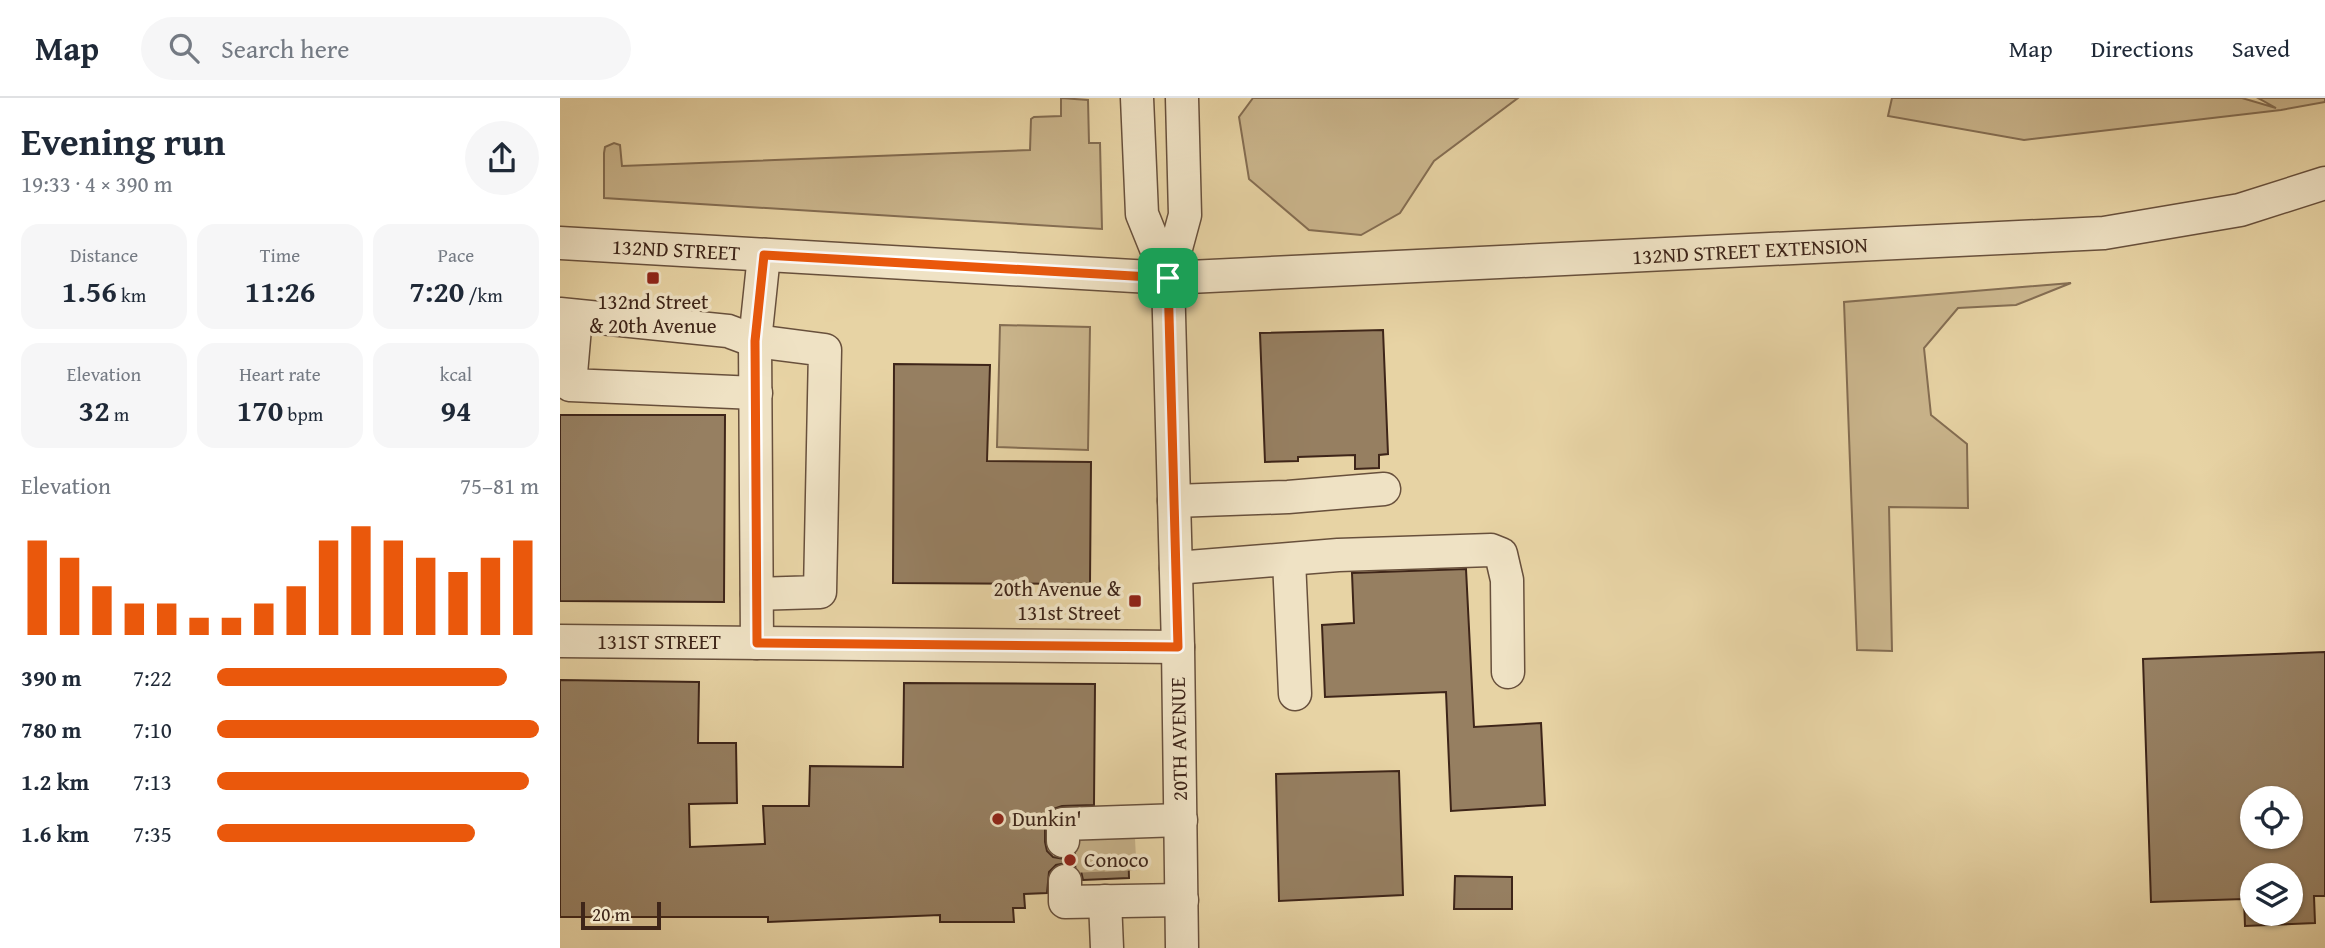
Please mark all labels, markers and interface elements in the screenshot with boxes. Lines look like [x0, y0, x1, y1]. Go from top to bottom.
search box [141, 17, 631, 80]
text: Map [35, 24, 99, 72]
icon: search [165, 29, 203, 67]
text: Search here [221, 29, 349, 68]
text: Map [2009, 31, 2053, 66]
text: Directions [2091, 31, 2194, 66]
text: Saved [2232, 31, 2290, 66]
text: Evening run [21, 113, 225, 169]
button: share [465, 121, 539, 195]
text: 19:33 · 4 × 390 m [21, 167, 173, 200]
street label: 132ND STREET EXTENSION [1631, 229, 1869, 272]
street label: 132ND STREET [611, 231, 741, 268]
text: Distance [70, 241, 138, 269]
text: Time [260, 241, 300, 269]
text: Pace [438, 241, 474, 269]
pin [1138, 248, 1198, 308]
icon: arrive [1149, 259, 1187, 297]
text: 1.56 [62, 269, 117, 313]
text: 11:26 [245, 269, 315, 313]
text: 7:20 [409, 269, 464, 313]
marker: 132nd Street & 20th Avenue [645, 270, 661, 286]
text: km [117, 281, 146, 309]
text: /km [464, 281, 503, 309]
place label: 132nd Street & 20th Avenue [589, 286, 717, 341]
text: Elevation [67, 360, 141, 388]
text: Heart rate [239, 360, 321, 388]
text: kcal [440, 360, 472, 388]
text: 32 [79, 388, 110, 432]
text: 170 [237, 388, 283, 432]
text: 94 [440, 388, 472, 432]
text: m [110, 400, 129, 428]
text: bpm [283, 400, 323, 428]
text: Elevation [21, 469, 111, 502]
text: 75–81 m [460, 469, 539, 502]
place label: 20th Avenue & 131st Street [994, 573, 1122, 628]
marker: 20th Avenue & 131st Street [1127, 593, 1143, 609]
street label: 131ST STREET [597, 626, 721, 657]
text: 390 m [21, 661, 82, 694]
text: 7:22 [133, 661, 172, 694]
street label: 20TH AVENUE [1162, 676, 1195, 801]
text: 780 m [21, 713, 82, 746]
text: 7:10 [133, 713, 172, 746]
text: 1.2 km [21, 765, 89, 798]
text: 7:13 [133, 765, 172, 798]
map controls [2240, 786, 2303, 926]
button: locate [2240, 786, 2303, 849]
place label: Dunkin' [1012, 803, 1082, 834]
marker: Dunkin' [990, 811, 1006, 827]
text: 1.6 km [21, 817, 89, 850]
text: 7:35 [133, 817, 172, 850]
place label: Conoco [1084, 844, 1149, 875]
marker: Conoco [1062, 852, 1078, 868]
button: layers [2240, 863, 2303, 926]
scale bar [581, 899, 662, 931]
text: 20 m [592, 900, 630, 928]

